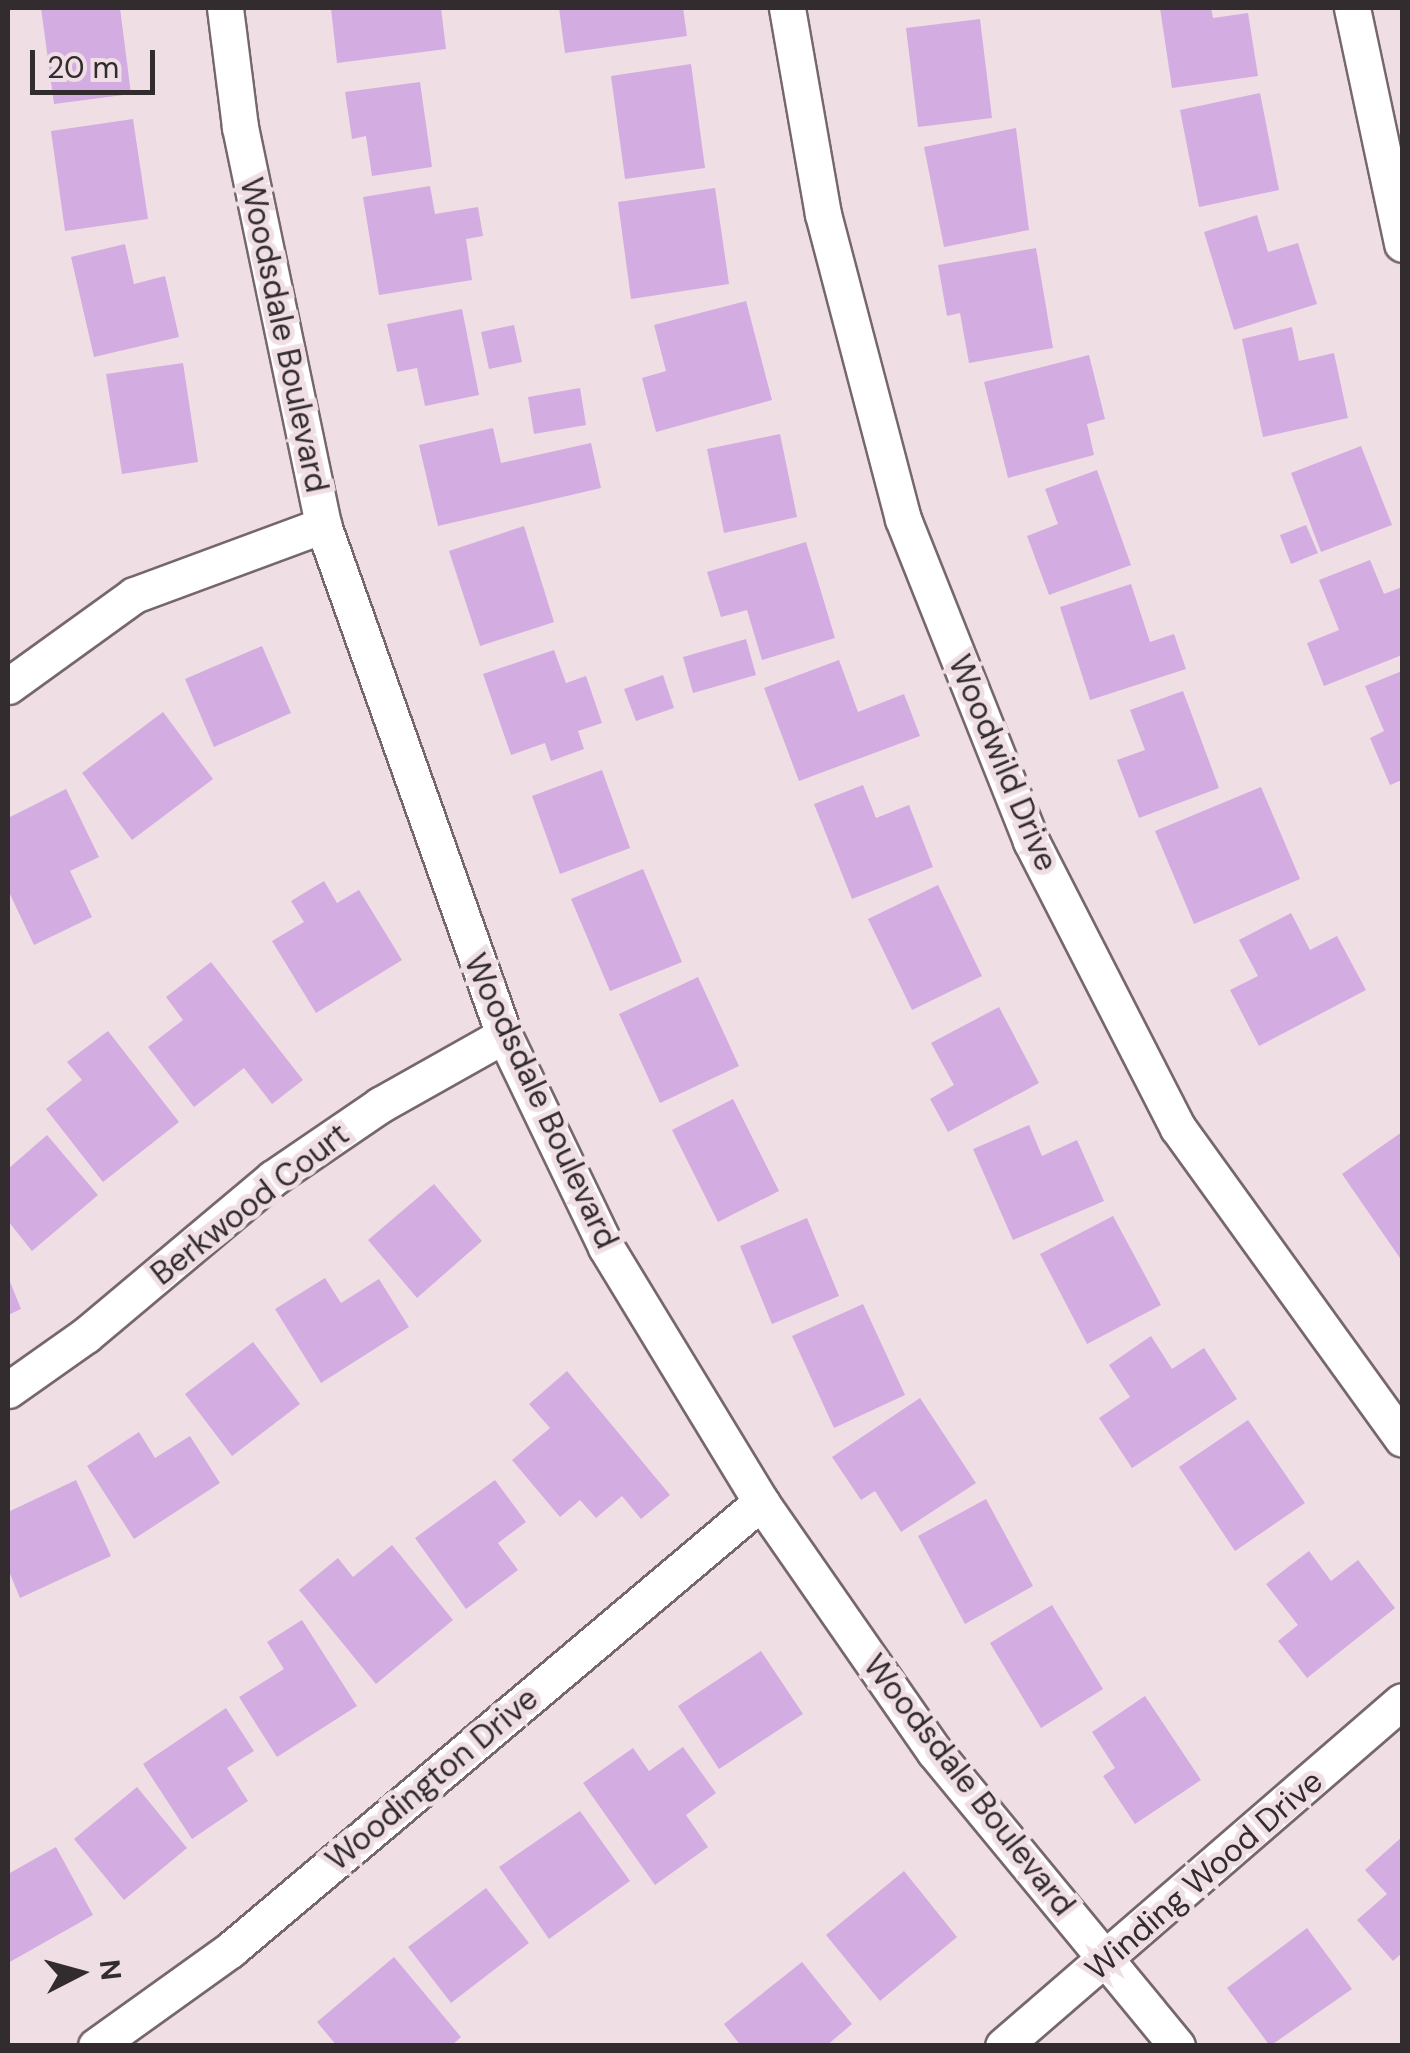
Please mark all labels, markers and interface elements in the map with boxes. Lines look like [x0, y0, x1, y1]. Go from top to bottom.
scale bar [35, 30, 160, 92]
text: 20 m [47, 48, 119, 87]
street label: Woodsdale Boulevard [232, 174, 336, 496]
street label: Woodwild Drive [940, 649, 1066, 877]
street label: Woodsdale Boulevard [456, 948, 626, 1254]
street label: Berkwood Court [143, 1115, 357, 1293]
street label: Woodsdale Boulevard [855, 1647, 1083, 1923]
street label: Woodington Drive [318, 1679, 546, 1879]
street label: Winding Wood Drive [1078, 1762, 1330, 1988]
north arrow [30, 1923, 130, 2023]
text: N [91, 1958, 130, 1982]

